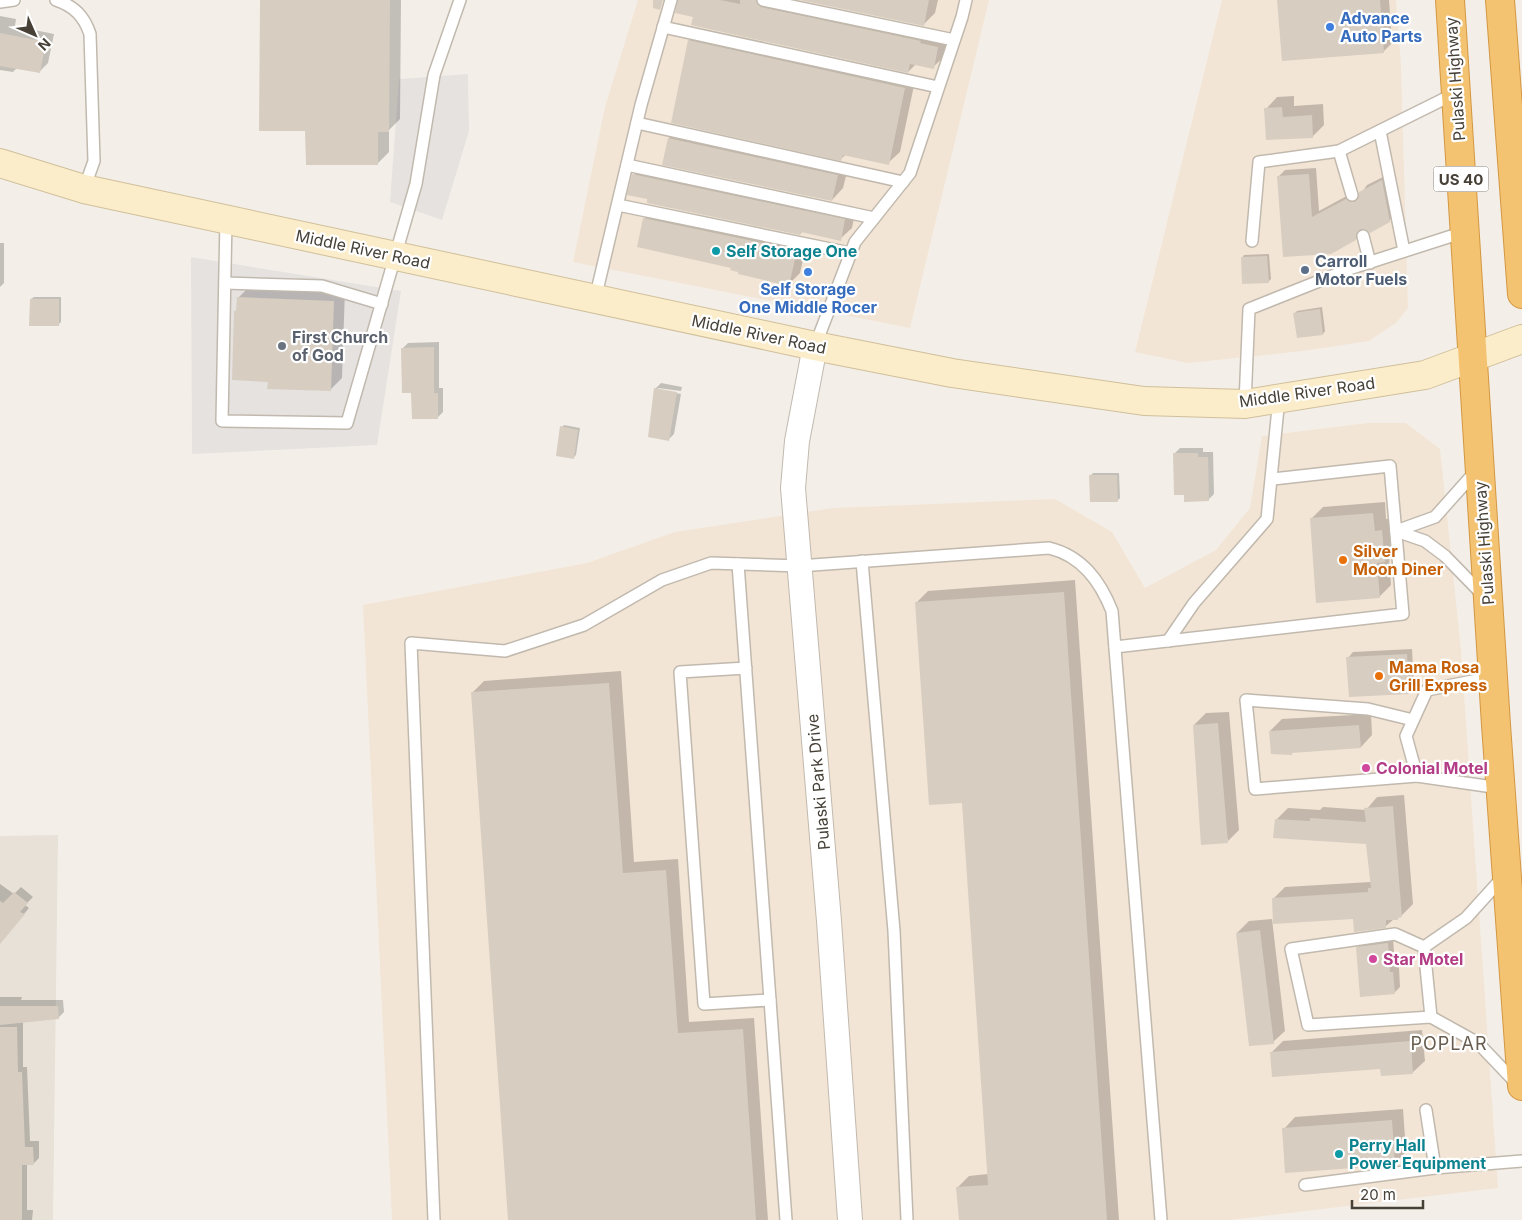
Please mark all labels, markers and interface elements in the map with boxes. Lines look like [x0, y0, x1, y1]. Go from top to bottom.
place label: Advance Auto Parts [1340, 8, 1422, 46]
north arrow [10, 10, 60, 60]
street label: Pulaski Highway [1441, 16, 1469, 142]
marker: Advance Auto Parts [1324, 21, 1336, 33]
text: N [35, 35, 54, 54]
road number: US 40 [1434, 166, 1488, 192]
street label: Middle River Road [294, 225, 432, 273]
place label: Self Storage One [726, 241, 857, 261]
marker: Self Storage One [710, 245, 722, 257]
place label: Carroll Motor Fuels [1315, 251, 1407, 289]
marker: Carroll Motor Fuels [1299, 264, 1311, 276]
marker: Self Storage One Middle Rocer [802, 266, 814, 278]
place label: Self Storage One Middle Rocer [739, 279, 878, 317]
street label: Middle River Road [690, 310, 828, 358]
place label: First Church of God [292, 327, 388, 365]
marker: First Church of God [276, 340, 288, 352]
street label: Middle River Road [1238, 373, 1376, 411]
street label: Pulaski Highway [1470, 480, 1498, 606]
place label: Silver Moon Diner [1353, 541, 1444, 579]
marker: Silver Moon Diner [1337, 554, 1349, 566]
place label: Mama Rosa Grill Express [1389, 657, 1487, 695]
marker: Mama Rosa Grill Express [1373, 670, 1385, 682]
street label: Pulaski Park Drive [802, 713, 834, 851]
place label: Colonial Motel [1376, 758, 1488, 778]
marker: Colonial Motel [1360, 762, 1372, 774]
place label: Star Motel [1383, 949, 1463, 969]
marker: Star Motel [1367, 953, 1379, 965]
district label: POPLAR [1411, 1033, 1487, 1054]
place label: Perry Hall Power Equipment [1349, 1135, 1486, 1173]
marker: Perry Hall Power Equipment [1333, 1148, 1345, 1160]
scale bar [1352, 1178, 1423, 1210]
text: 20 m [1360, 1185, 1396, 1204]

